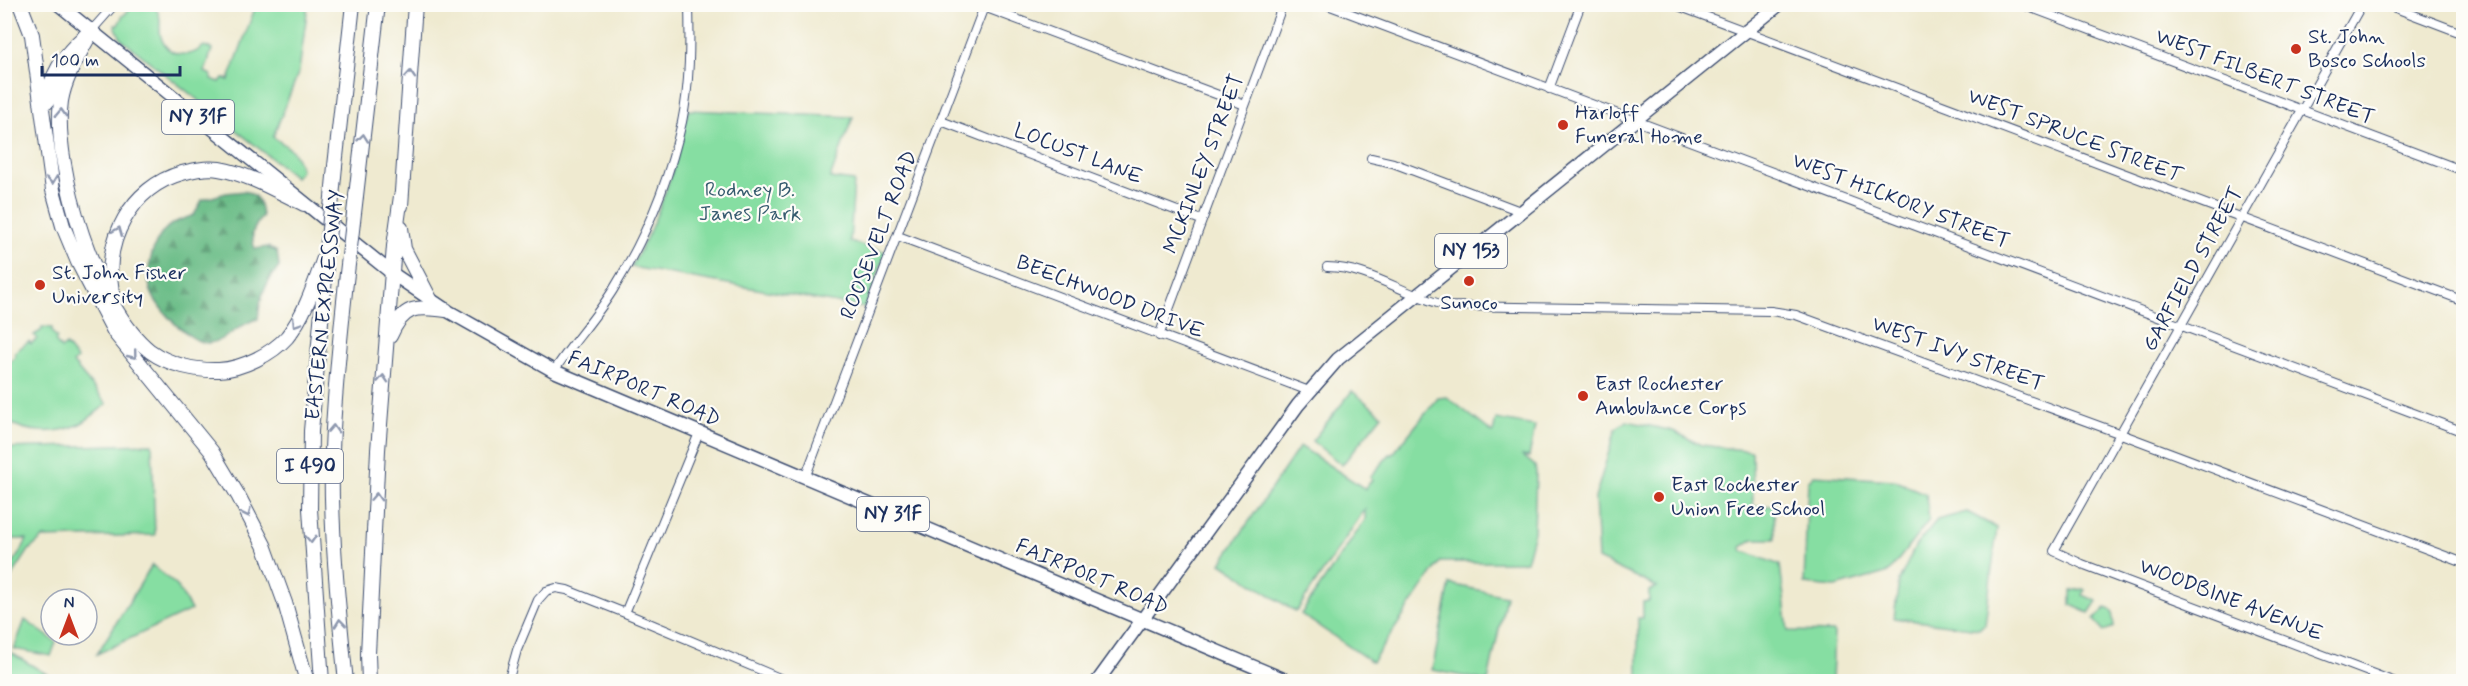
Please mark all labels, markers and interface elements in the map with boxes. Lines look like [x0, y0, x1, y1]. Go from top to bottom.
street label: WEST FILBERT STREET [2151, 22, 2379, 132]
place label: St. John Bosco Schools [2308, 23, 2426, 75]
scale bar [42, 39, 180, 77]
marker: St. John Bosco Schools [2289, 42, 2303, 56]
text: 100 m [51, 49, 99, 73]
street label: MCKINLEY STREET [1157, 70, 1251, 258]
one-way arrow [403, 71, 416, 80]
street label: WEST SPRUCE STREET [1964, 82, 2187, 190]
place label: Harloff Funeral Home [1575, 99, 1703, 151]
road number: NY 31F [162, 100, 234, 134]
one-way arrow [54, 108, 67, 117]
street label: LOCUST LANE [1010, 117, 1146, 191]
marker: Harloff Funeral Home [1556, 118, 1570, 132]
one-way arrow [356, 133, 369, 142]
street label: ROOSEVELT ROAD [834, 147, 924, 323]
street label: WEST HICKORY STREET [1788, 147, 2014, 255]
one-way arrow [46, 176, 58, 185]
park label: Rodney B. Janes Park [699, 176, 801, 228]
street label: GARFIELD STREET [2136, 182, 2250, 356]
street label: EASTERN EXPRESSWAY [299, 188, 351, 422]
one-way arrow [111, 227, 124, 237]
road number: NY 153 [1435, 234, 1507, 268]
street label: BEECHWOOD DRIVE [1012, 248, 1208, 346]
place label: St. John Fisher University [52, 259, 187, 311]
marker: Sunoco [1462, 274, 1476, 288]
marker: St. John Fisher University [33, 278, 47, 292]
place label: Sunoco [1440, 289, 1498, 317]
street label: WEST IVY STREET [1868, 310, 2048, 398]
one-way arrow [291, 317, 303, 327]
street label: FAIRPORT ROAD [563, 344, 725, 434]
one-way arrow [126, 348, 137, 359]
place label: East Rochester Ambulance Corps [1595, 370, 1746, 422]
one-way arrow [377, 374, 390, 383]
marker: East Rochester Ambulance Corps [1576, 389, 1590, 403]
one-way arrow [327, 424, 340, 433]
road number: I 490 [277, 449, 343, 483]
place label: East Rochester Union Free School [1671, 471, 1825, 523]
marker: East Rochester Union Free School [1652, 490, 1666, 504]
one-way arrow [369, 493, 382, 502]
road number: NY 31F [857, 497, 929, 531]
one-way arrow [240, 506, 251, 517]
street label: FAIRPORT ROAD [1011, 532, 1173, 622]
one-way arrow [305, 535, 318, 544]
street label: WOODBINE AVENUE [2135, 552, 2327, 648]
north arrow [39, 587, 99, 647]
text: N [64, 593, 74, 614]
one-way arrow [334, 619, 347, 628]

